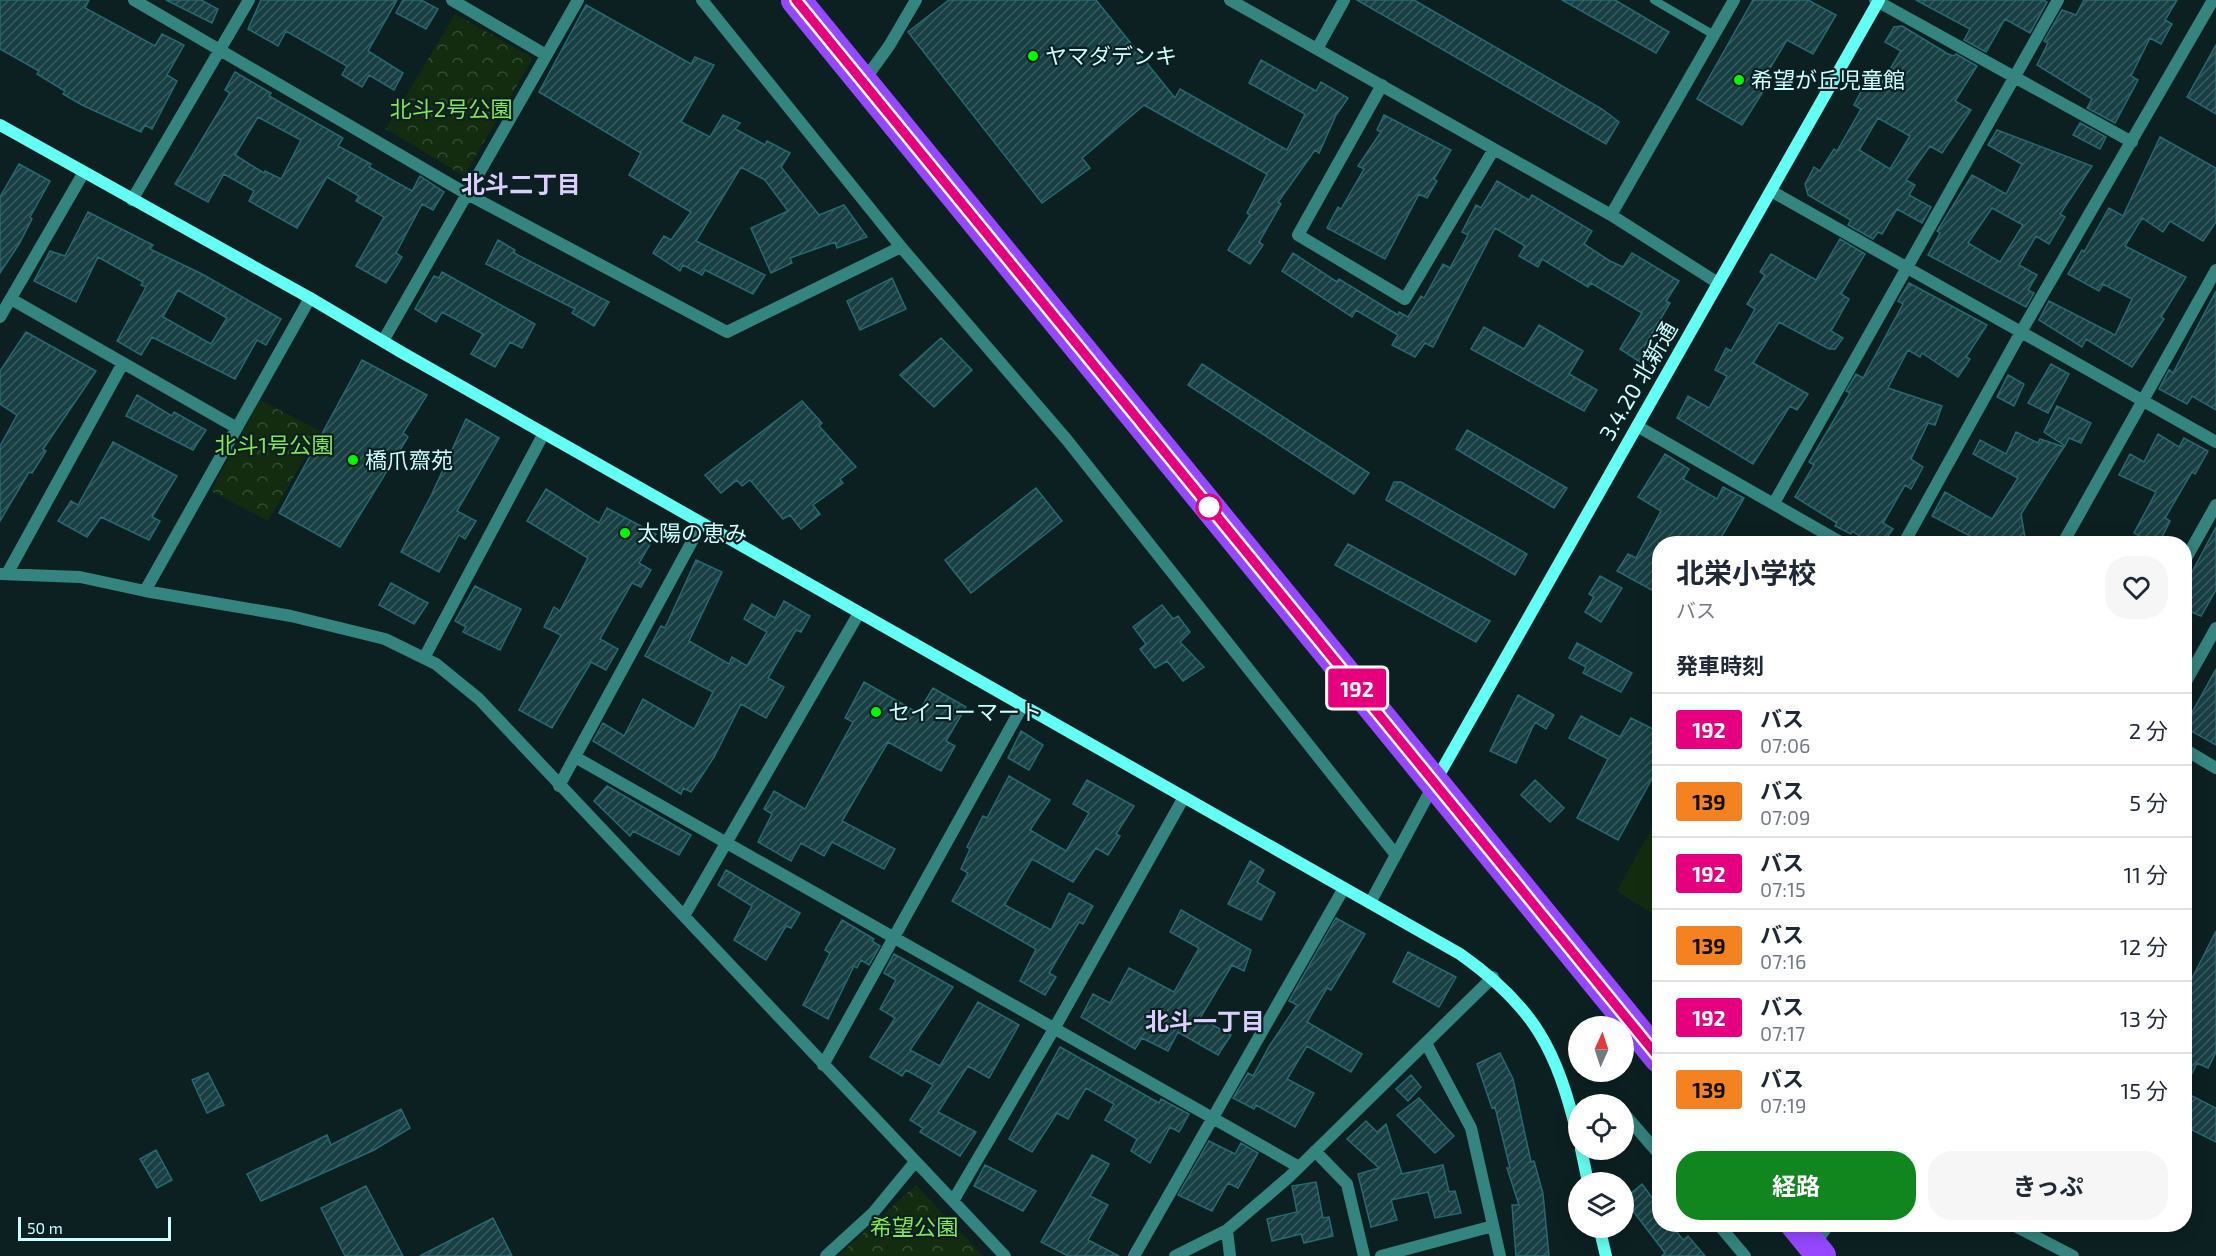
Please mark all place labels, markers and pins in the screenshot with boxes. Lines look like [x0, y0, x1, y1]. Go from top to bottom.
place label: ヤマダデンキ [1045, 42, 1177, 68]
marker: ヤマダデンキ [1026, 49, 1040, 63]
place label: 希望が丘児童館 [1751, 66, 1905, 92]
marker: 希望が丘児童館 [1732, 73, 1746, 87]
place label: 橋爪齋苑 [365, 446, 453, 472]
marker: 橋爪齋苑 [346, 453, 360, 467]
unlabelled marker [1196, 494, 1222, 520]
place label: 太陽の恵み [637, 519, 747, 545]
marker: 太陽の恵み [618, 526, 632, 540]
place label: セイコーマート [888, 698, 1042, 724]
marker: セイコーマート [869, 705, 883, 719]

